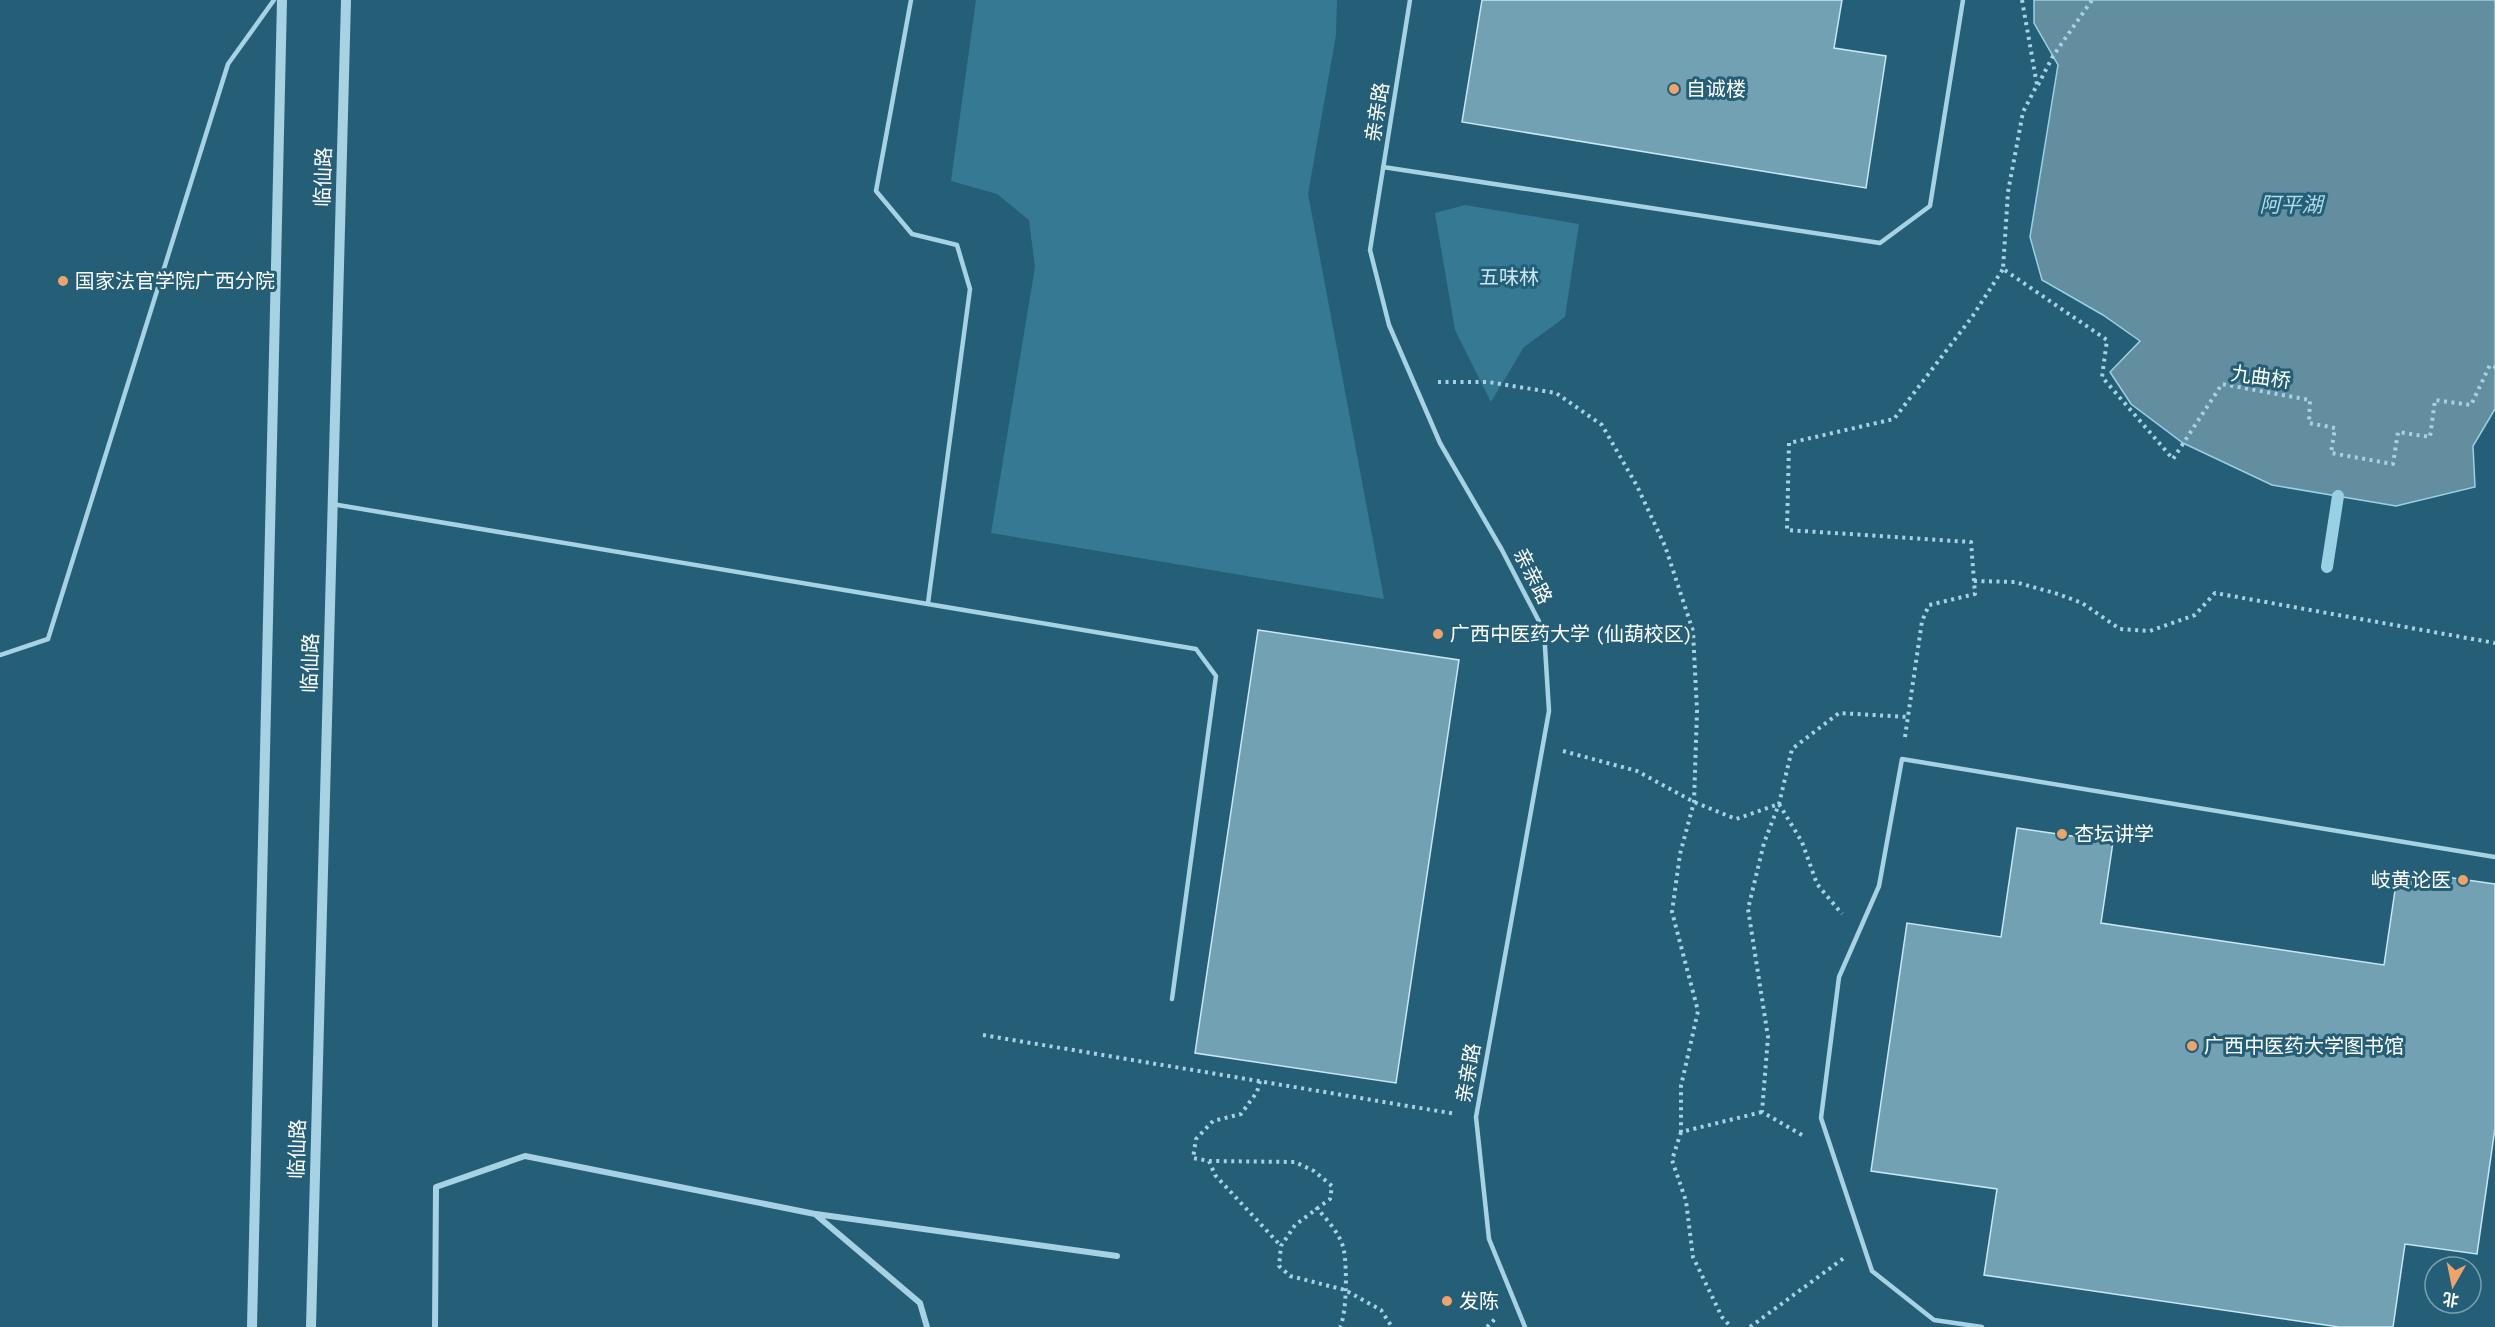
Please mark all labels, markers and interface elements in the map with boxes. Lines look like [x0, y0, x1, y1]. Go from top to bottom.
place label: 自诚楼 [1686, 77, 1746, 101]
street label: 亲亲路 [1360, 80, 1394, 144]
marker: 自诚楼 [1667, 82, 1681, 96]
street label: 临仙路 [310, 147, 336, 207]
water label: 阿平湖 [2260, 192, 2325, 217]
park label: 五味林 [1479, 265, 1539, 289]
place label: 国家法官学院广西分院 [75, 269, 275, 293]
marker: 国家法官学院广西分院 [56, 274, 70, 288]
street label: 九曲桥 [2230, 361, 2292, 393]
street label: 亲亲路 [1509, 544, 1557, 608]
place label: 广西中医药大学 (仙葫校区) [1450, 622, 1691, 646]
marker: 广西中医药大学 (仙葫校区) [1431, 627, 1445, 641]
street label: 临仙路 [297, 633, 323, 693]
place label: 杏坛讲学 [2074, 822, 2154, 846]
marker: 杏坛讲学 [2055, 827, 2069, 841]
place label: 岐黄论医 [2371, 868, 2451, 892]
marker: 岐黄论医 [2456, 873, 2470, 887]
place label: 广西中医药大学图书馆 [2204, 1034, 2404, 1058]
marker: 广西中医药大学图书馆 [2185, 1039, 2199, 1053]
street label: 亲亲路 [1451, 1041, 1485, 1105]
street label: 临仙路 [284, 1119, 310, 1179]
north arrow [2423, 1255, 2483, 1315]
place label: 发陈 [1459, 1289, 1499, 1313]
text: 北 [2441, 1289, 2460, 1310]
marker: 发陈 [1440, 1294, 1454, 1308]

